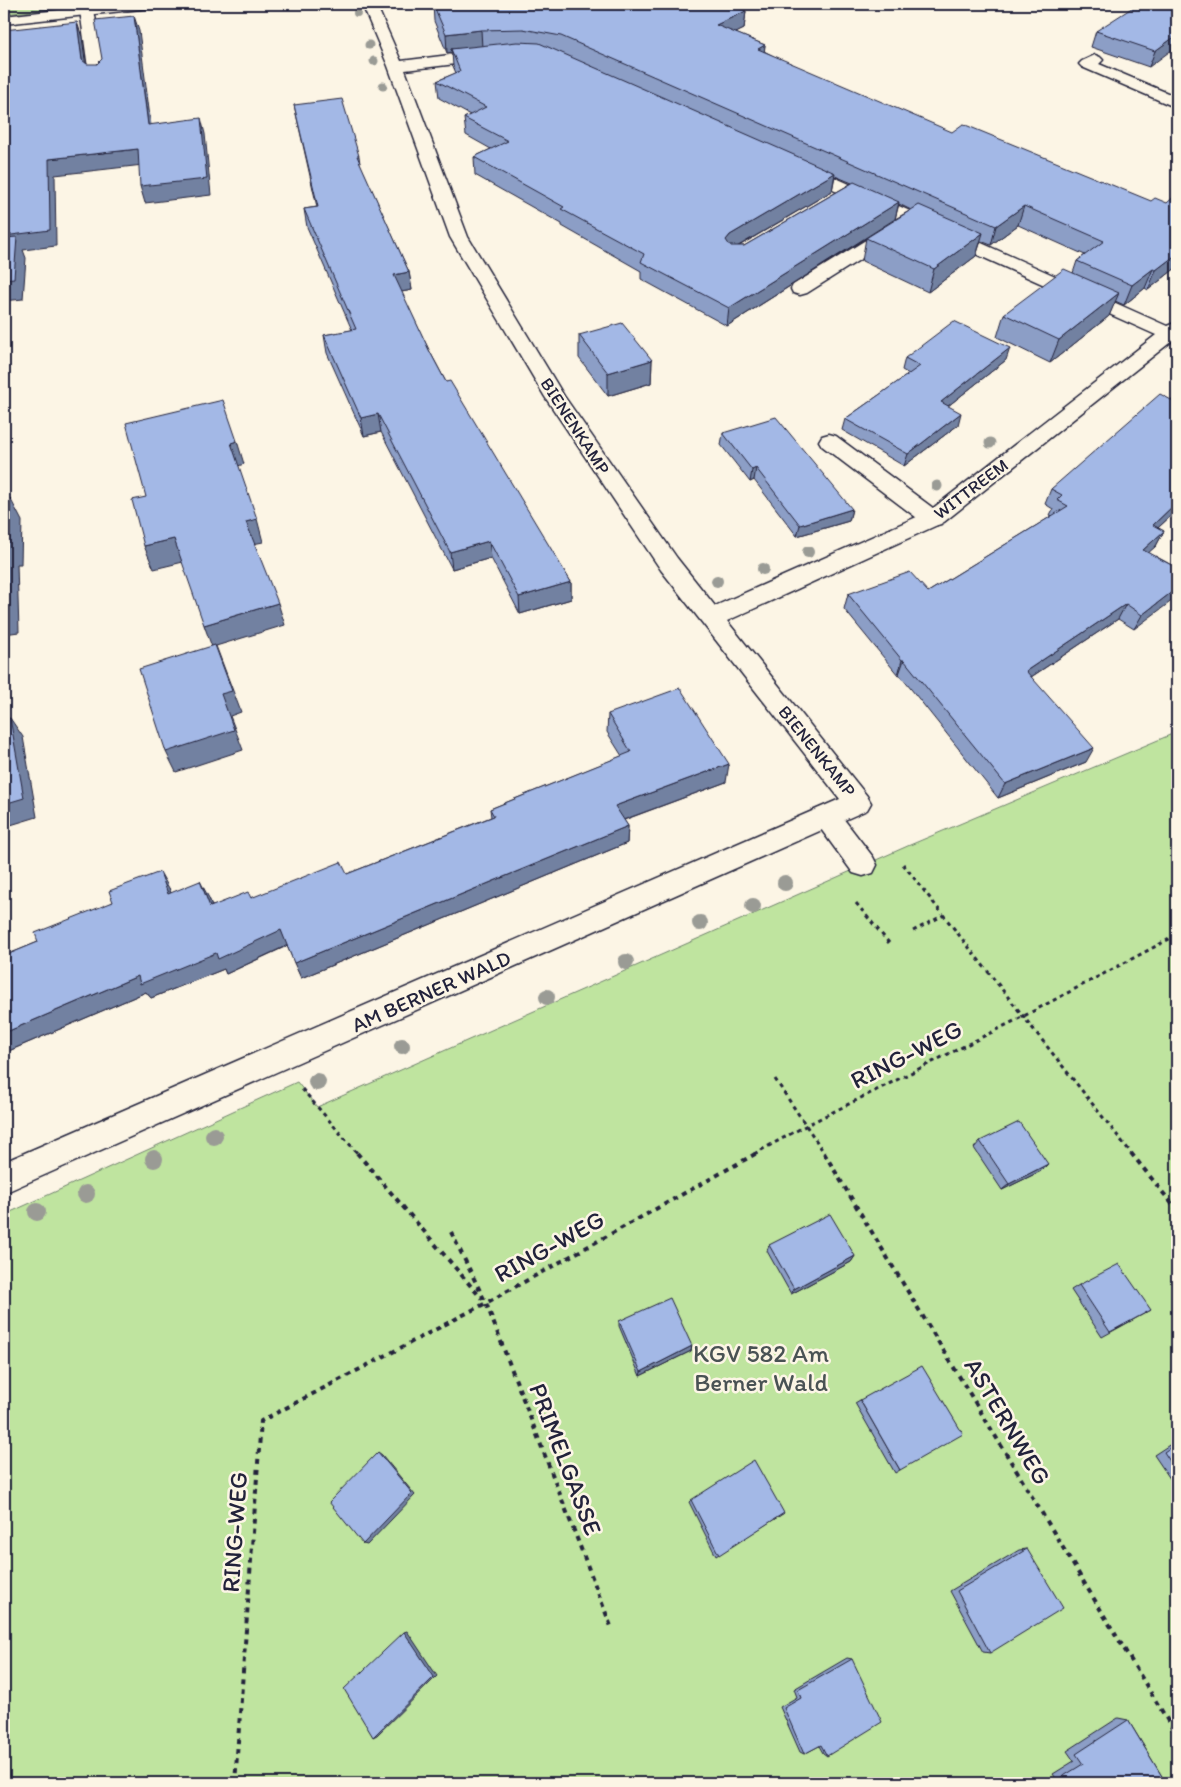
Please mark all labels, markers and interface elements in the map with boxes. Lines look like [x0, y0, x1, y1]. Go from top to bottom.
street label: BIENENKAMP [536, 374, 615, 479]
street label: WITTREEM [929, 454, 1013, 524]
street label: BIENENKAMP [774, 701, 861, 801]
street label: AM BERNER WALD [348, 945, 514, 1037]
street label: RING-WEG [845, 1013, 967, 1095]
street label: RING-WEG [489, 1204, 609, 1288]
park label: KGV 582 Am Berner Wald [693, 1338, 829, 1397]
street label: ASTERNWEG [958, 1352, 1058, 1490]
street label: PRIMELGASSE [523, 1379, 609, 1539]
street label: RING-WEG [215, 1470, 253, 1594]

